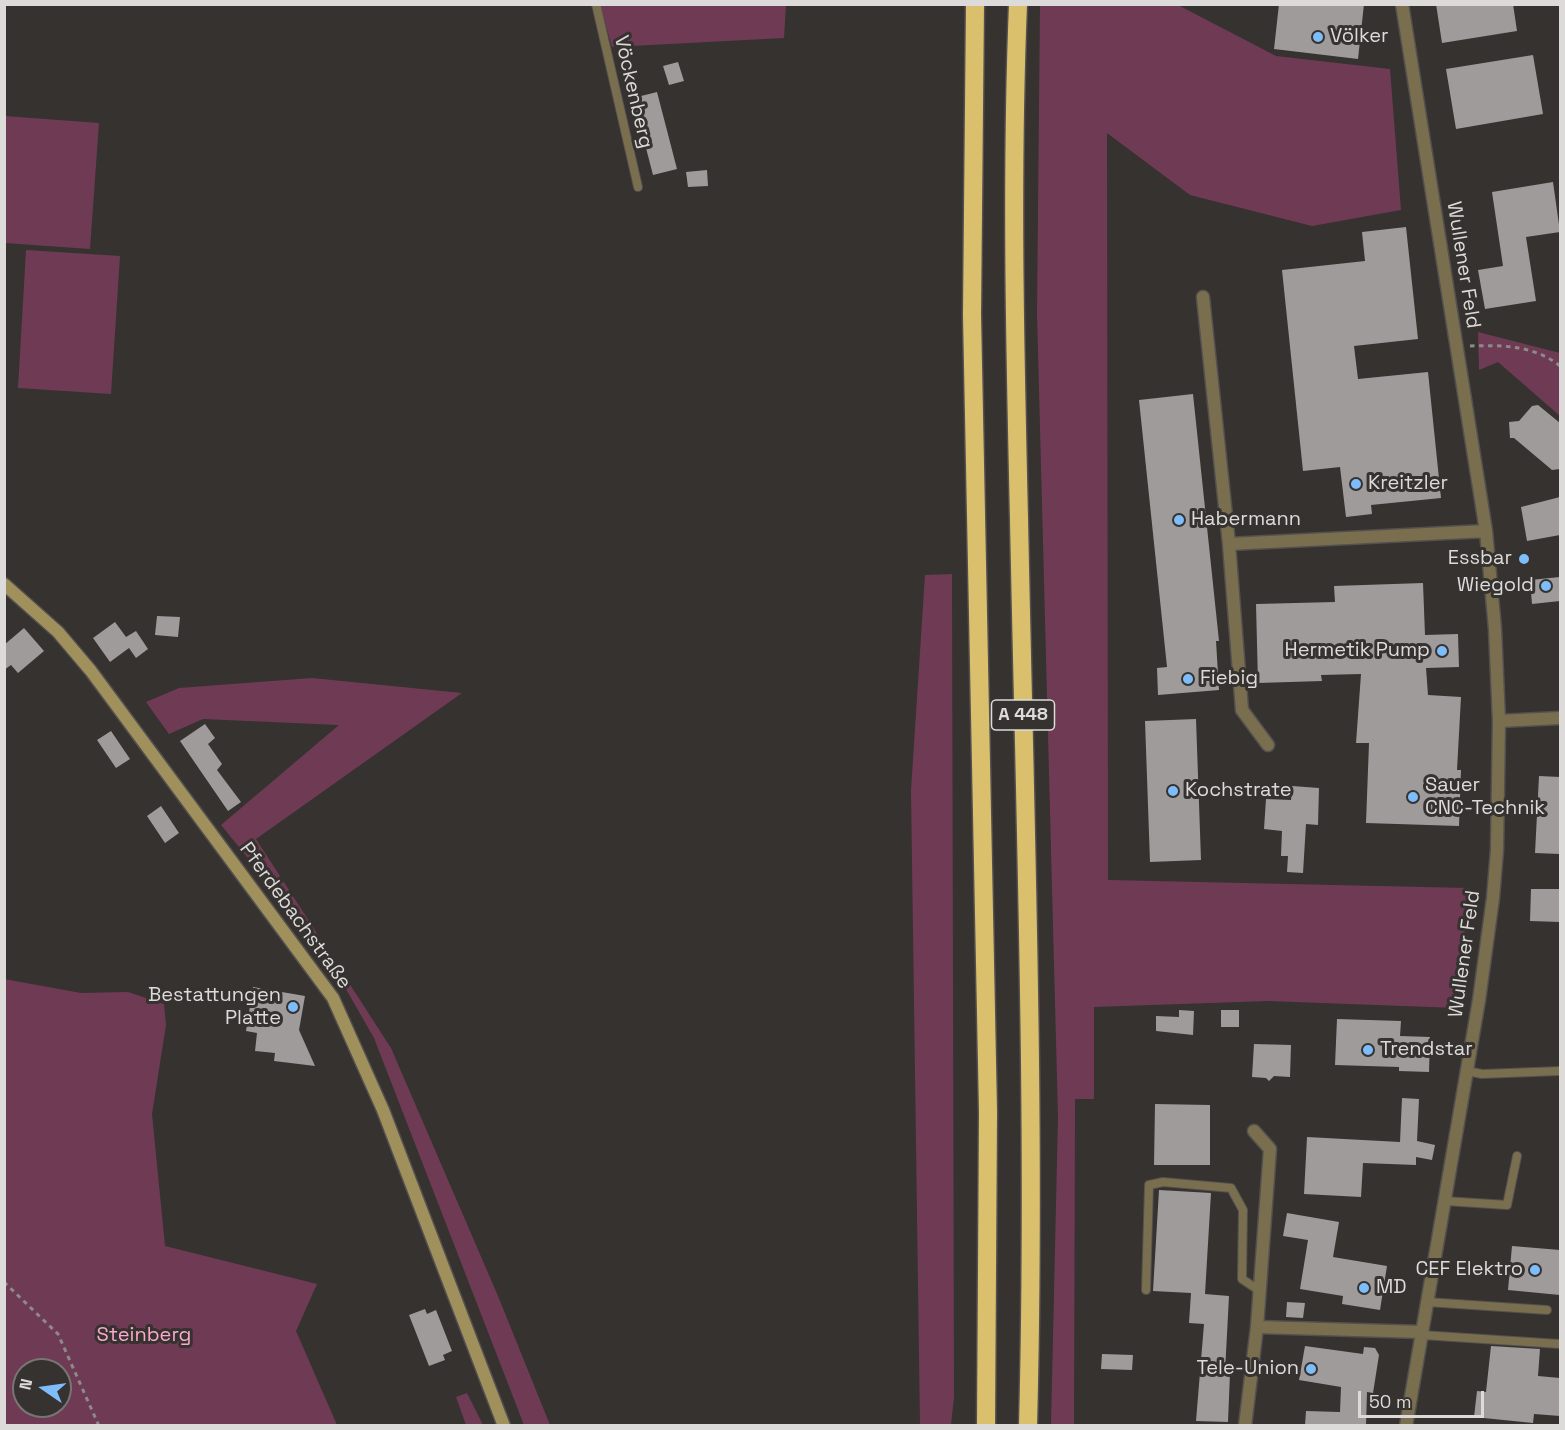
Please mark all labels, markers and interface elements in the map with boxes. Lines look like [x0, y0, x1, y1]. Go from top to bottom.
place label: Völker [1330, 25, 1389, 49]
marker: Völker [1311, 30, 1325, 44]
street label: Vöckenberg [608, 33, 658, 151]
street label: Wullener Feld [1441, 200, 1485, 330]
place label: Kreitzler [1368, 472, 1448, 496]
marker: Kreitzler [1349, 477, 1363, 491]
place label: Habermann [1191, 508, 1301, 532]
marker: Habermann [1172, 513, 1186, 527]
place label: Essbar [1448, 547, 1512, 571]
marker: Essbar [1517, 552, 1531, 566]
place label: Wiegold [1457, 574, 1534, 598]
marker: Wiegold [1539, 579, 1553, 593]
place label: Hermetik Pump [1285, 639, 1430, 663]
marker: Hermetik Pump [1435, 644, 1449, 658]
place label: Fiebig [1200, 667, 1258, 691]
marker: Fiebig [1181, 672, 1195, 686]
road number: A 448 [992, 700, 1054, 730]
place label: Sauer CNC-Technik [1425, 774, 1545, 821]
place label: Kochstrate [1185, 779, 1292, 803]
marker: Kochstrate [1166, 784, 1180, 798]
marker: Sauer CNC-Technik [1406, 790, 1420, 804]
street label: Pferdebachstraße [234, 838, 356, 994]
street label: Wullener Feld [1444, 889, 1486, 1019]
place label: Bestattungen Platte [148, 984, 281, 1031]
marker: Bestattungen Platte [286, 1000, 300, 1014]
place label: Trendstar [1380, 1038, 1473, 1062]
marker: Trendstar [1361, 1043, 1375, 1057]
place label: CEF Elektro [1415, 1258, 1523, 1282]
marker: CEF Elektro [1528, 1263, 1542, 1277]
place label: MD [1376, 1276, 1407, 1300]
marker: MD [1357, 1281, 1371, 1295]
park label: Steinberg [97, 1324, 191, 1348]
place label: Tele-Union [1196, 1357, 1299, 1381]
north arrow [12, 1358, 72, 1418]
marker: Tele-Union [1304, 1362, 1318, 1376]
text: N [14, 1377, 37, 1392]
scale bar [1361, 1379, 1487, 1417]
text: 50 m [1369, 1390, 1411, 1413]

